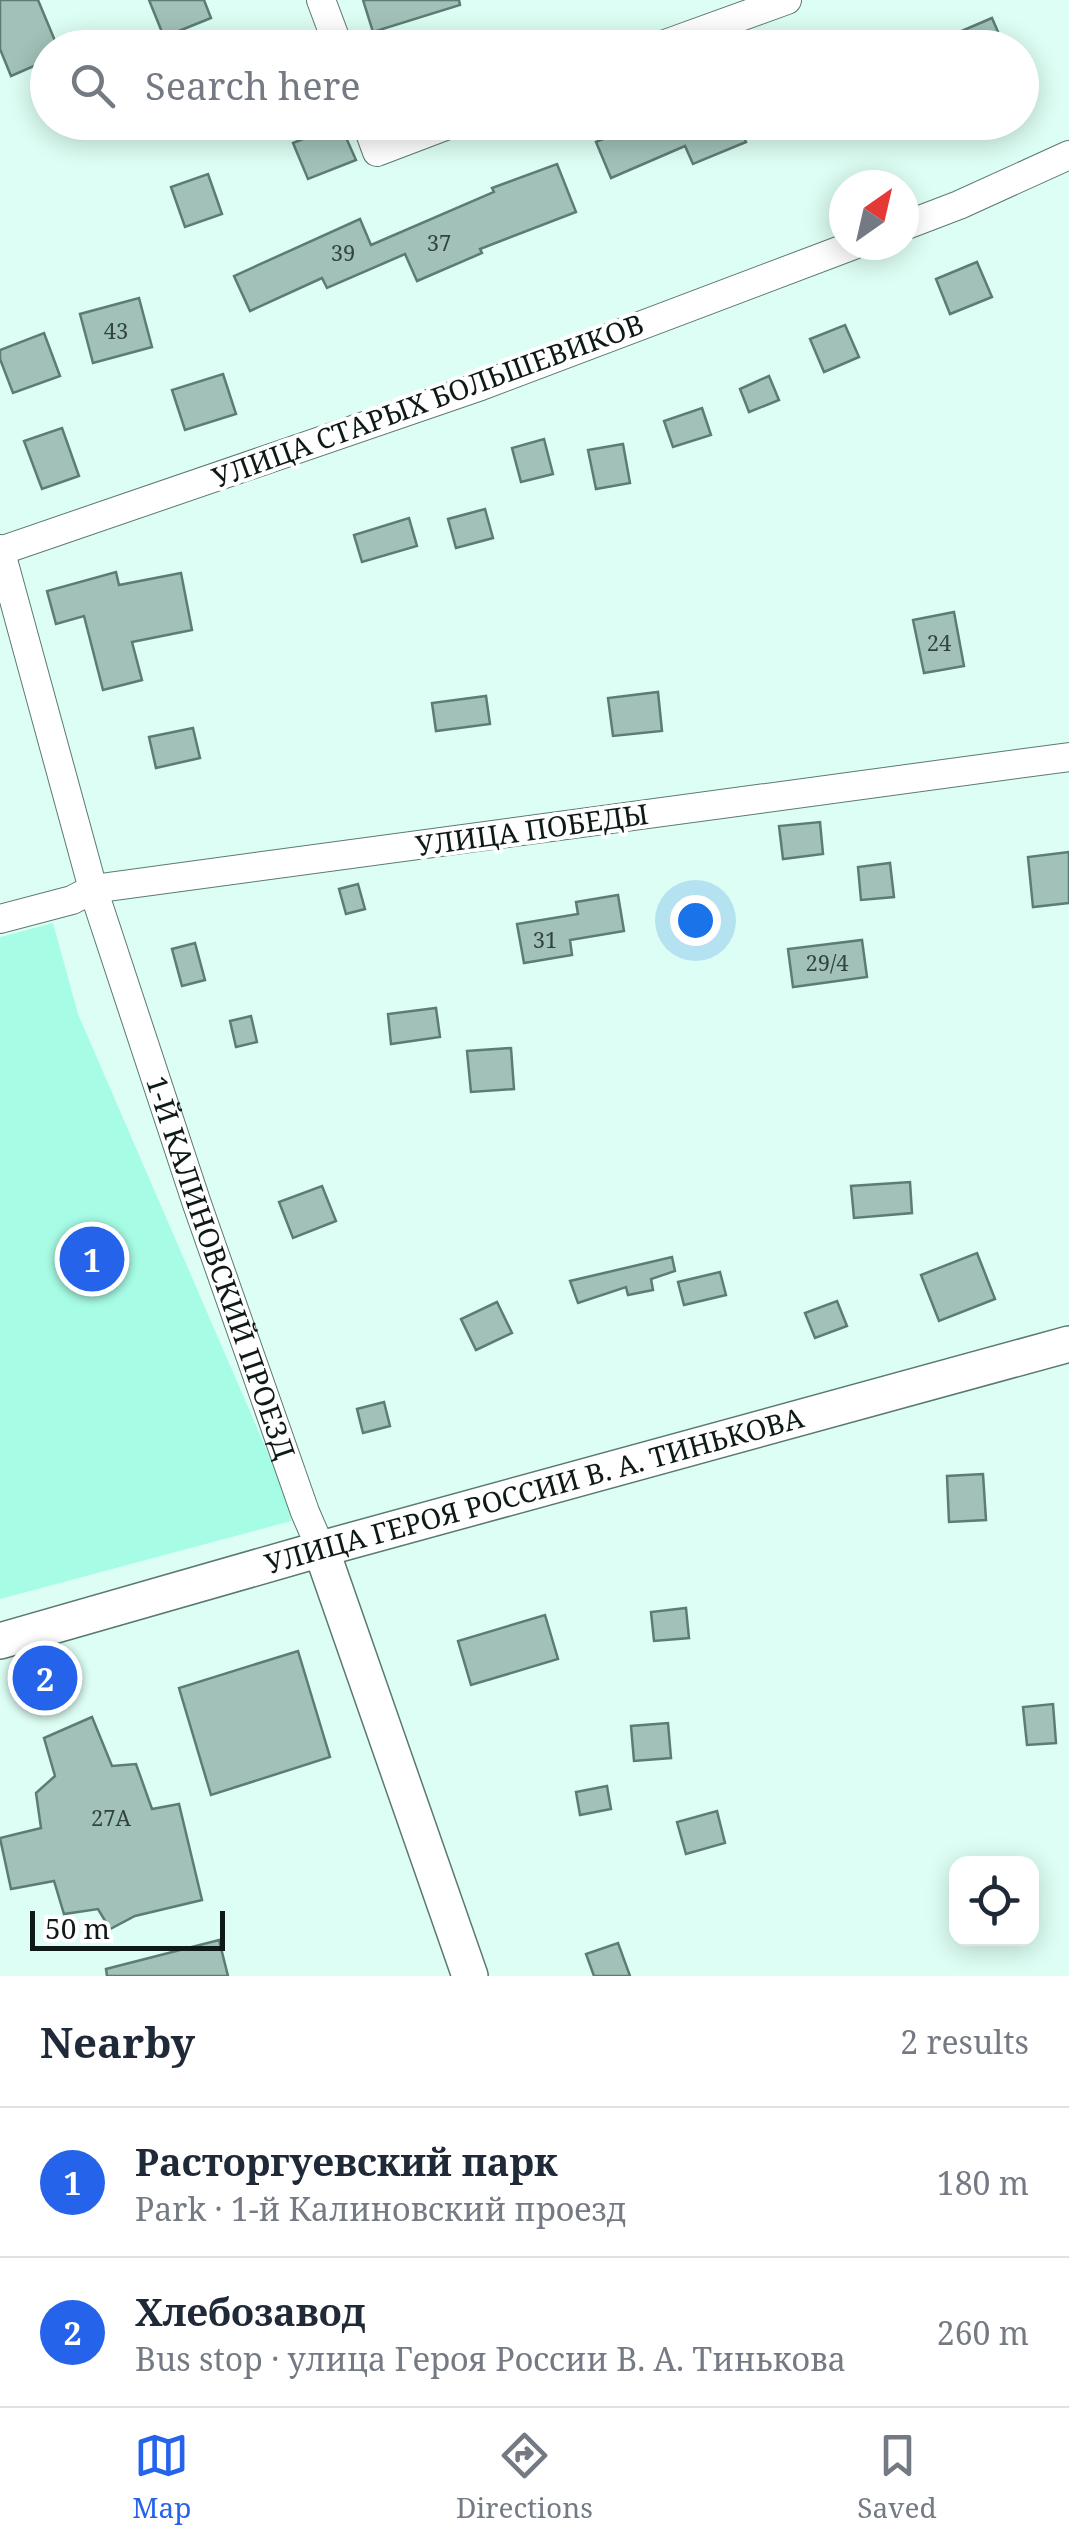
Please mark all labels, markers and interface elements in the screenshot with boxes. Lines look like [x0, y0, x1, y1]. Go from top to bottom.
search box [30, 30, 1039, 140]
icon: search [65, 58, 120, 113]
text: Search here [145, 59, 361, 111]
north arrow [829, 170, 919, 260]
house number: 37 [427, 227, 451, 257]
house number: 39 [331, 237, 355, 267]
street label: УЛИЦА СТАРЫХ БОЛЬШЕВИКОВ [207, 304, 649, 496]
house number: 43 [104, 315, 128, 345]
house number: 24 [927, 627, 951, 657]
street label: УЛИЦА ПОБЕДЫ [413, 794, 651, 864]
your location [670, 895, 721, 946]
house number: 31 [533, 924, 557, 954]
house number: 29/4 [805, 947, 849, 977]
street label: 1-Й КАЛИНОВСКИЙ ПРОЕЗД [138, 1071, 305, 1464]
pin: 1 [59, 1222, 124, 1296]
street label: УЛИЦА ГЕРОЯ РОССИИ В. А. ТИНЬКОВА [260, 1398, 808, 1582]
pin: 2 [12, 1640, 78, 1716]
house number: 27А [91, 1802, 132, 1832]
map controls [949, 1856, 1039, 1946]
button: locate [949, 1856, 1039, 1946]
scale bar [30, 1906, 225, 1950]
text: 50 m [45, 1909, 110, 1947]
text: Nearby [40, 2013, 195, 2070]
text: 2 results [900, 2020, 1029, 2063]
text: Расторгуевский парк [135, 2135, 558, 2187]
text: 1 [63, 2161, 82, 2204]
text: 180 m [937, 2161, 1029, 2204]
text: Park · 1-й Калиновский проезд [135, 2187, 626, 2230]
text: Хлебозавод [135, 2285, 366, 2337]
text: 2 [63, 2311, 82, 2354]
text: 260 m [937, 2311, 1029, 2354]
text: Bus stop · улица Героя России В. А. Тинькова [135, 2337, 846, 2380]
tab: Map [132, 2428, 191, 2526]
tab: Directions [456, 2428, 593, 2526]
tab: Saved [857, 2428, 937, 2526]

